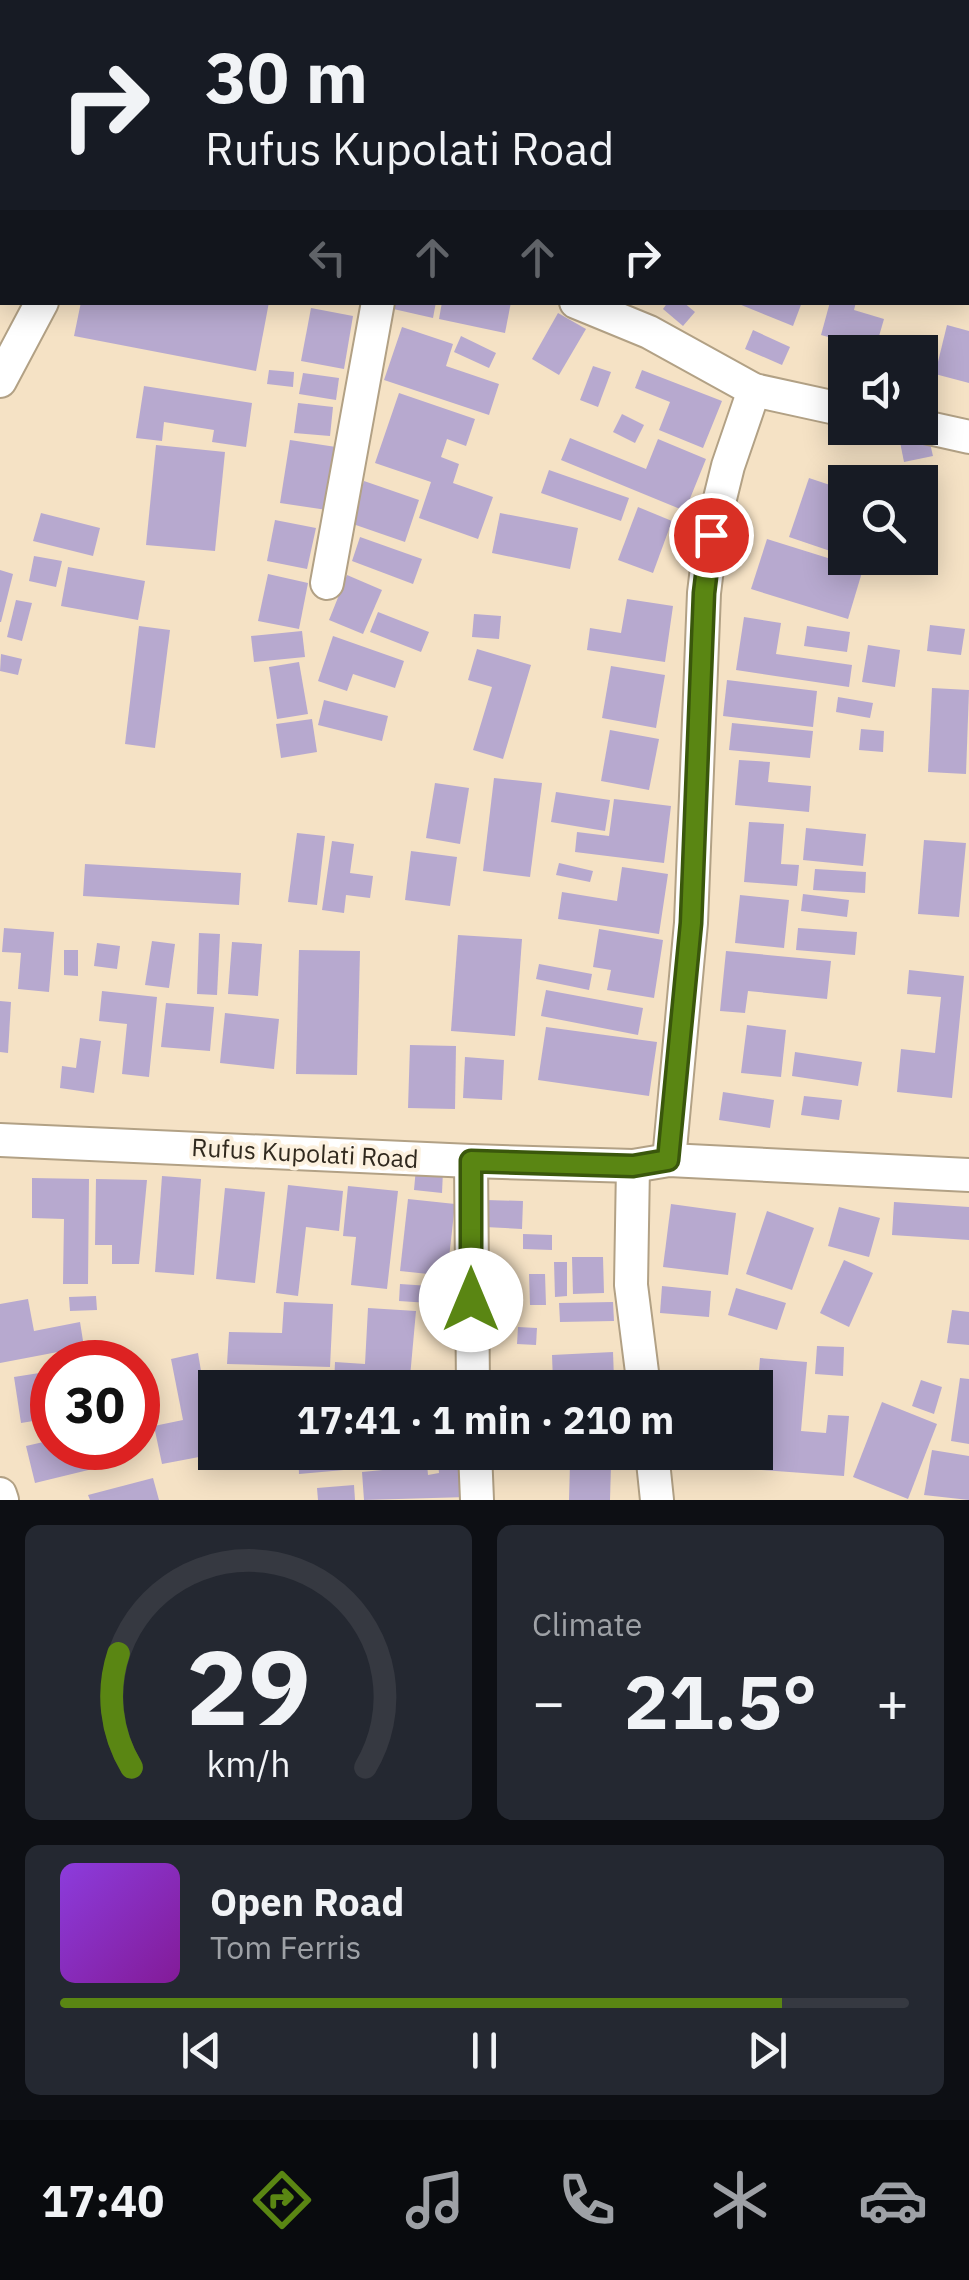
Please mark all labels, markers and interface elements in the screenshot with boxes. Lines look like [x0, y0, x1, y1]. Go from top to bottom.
text: 30 m [205, 31, 368, 122]
icon: right [40, 40, 170, 170]
text: Rufus Kupolati Road [205, 119, 614, 177]
icon: left [300, 230, 355, 285]
icon: ahead [405, 230, 460, 285]
icon: ahead [510, 230, 565, 285]
icon: right [615, 230, 670, 285]
map controls [828, 335, 938, 575]
button: sound [828, 335, 938, 445]
button: search [828, 465, 938, 575]
pin [669, 493, 754, 578]
icon: arrive [684, 508, 739, 563]
street label: Rufus Kupolati Road [191, 1130, 419, 1175]
position arrow [419, 1248, 523, 1352]
speed limit sign: 30 [30, 1340, 160, 1470]
text: 17:41 · 1 min · 210 m [297, 1395, 674, 1444]
text: Climate [532, 1603, 642, 1645]
text: 29 [186, 1618, 311, 1754]
text: 21.5° [624, 1652, 817, 1750]
text: − [532, 1666, 565, 1737]
text: + [876, 1666, 909, 1737]
text: km/h [206, 1740, 291, 1787]
text: Open Road [210, 1877, 404, 1926]
text: Tom Ferris [210, 1926, 361, 1968]
icon: previous [174, 2023, 229, 2078]
icon: pause [457, 2023, 512, 2078]
icon: next [740, 2023, 795, 2078]
icon: directions [247, 2165, 317, 2235]
icon: music [400, 2165, 470, 2235]
icon: phone [552, 2165, 622, 2235]
icon: climate [705, 2165, 775, 2235]
icon: car [858, 2165, 928, 2235]
text: 17:40 [41, 2171, 164, 2229]

